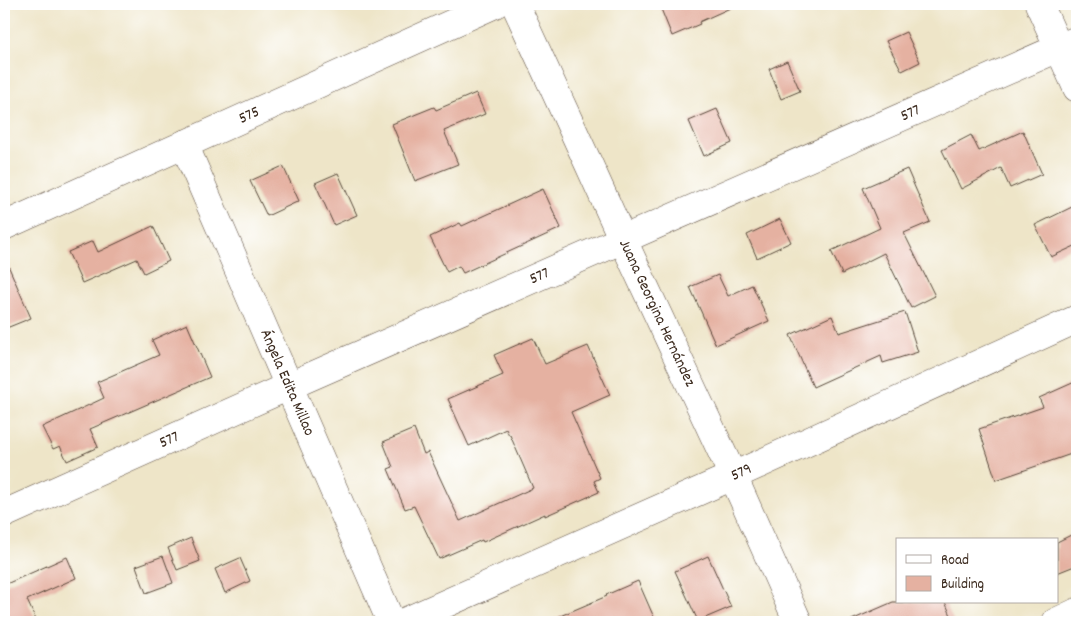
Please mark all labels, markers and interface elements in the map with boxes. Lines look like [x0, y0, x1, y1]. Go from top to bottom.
street label: 577 [897, 99, 924, 128]
street label: 575 [235, 100, 263, 130]
street label: Juana Georgina Hernández [613, 235, 701, 390]
street label: 577 [526, 262, 553, 291]
street label: Ángela Edita Millao [254, 326, 321, 440]
street label: 577 [155, 425, 183, 454]
street label: 579 [727, 457, 756, 487]
legend [896, 538, 1058, 604]
text: Road [941, 550, 969, 572]
text: Building [941, 574, 984, 596]

